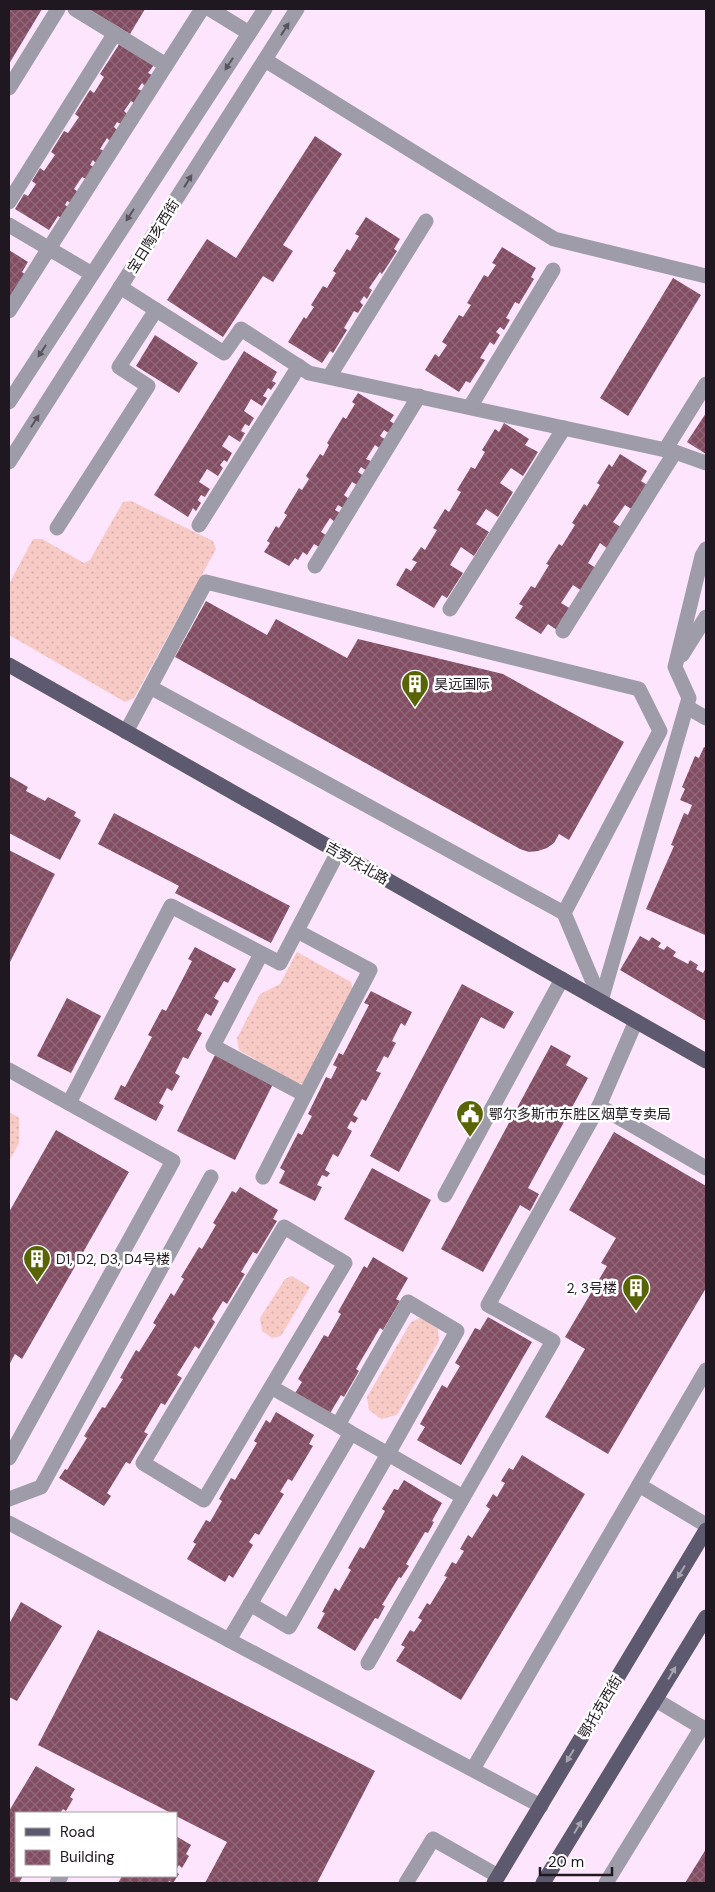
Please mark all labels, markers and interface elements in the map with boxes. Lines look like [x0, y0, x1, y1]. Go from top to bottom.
one-way arrow [280, 22, 289, 35]
one-way arrow [224, 58, 233, 71]
one-way arrow [183, 174, 193, 187]
street label: 宝日陶亥西街 [123, 196, 183, 276]
one-way arrow [126, 208, 135, 222]
one-way arrow [37, 345, 47, 358]
one-way arrow [30, 414, 40, 428]
building icon: 昊远国际 [400, 669, 430, 708]
place label: 昊远国际 [434, 675, 490, 693]
street label: 吉劳庆北路 [322, 838, 392, 888]
public building icon: 鄂尔多斯市东胜区烟草专卖局 [455, 1099, 485, 1138]
place label: 鄂尔多斯市东胜区烟草专卖局 [489, 1105, 671, 1123]
building icon: D1, D2, D3, D4号楼 [22, 1244, 52, 1283]
place label: D1, D2, D3, D4号楼 [56, 1250, 170, 1268]
building icon: 2, 3号楼 [621, 1273, 651, 1312]
place label: 2, 3号楼 [566, 1279, 617, 1297]
one-way arrow [677, 1565, 686, 1578]
one-way arrow [667, 1667, 676, 1680]
street label: 鄂托克西街 [574, 1672, 626, 1742]
one-way arrow [566, 1750, 575, 1763]
legend [15, 1812, 178, 1877]
one-way arrow [573, 1820, 583, 1833]
text: Road [60, 1822, 95, 1842]
scale bar [540, 1844, 612, 1876]
text: Building [60, 1847, 115, 1867]
text: 20 m [548, 1852, 584, 1872]

